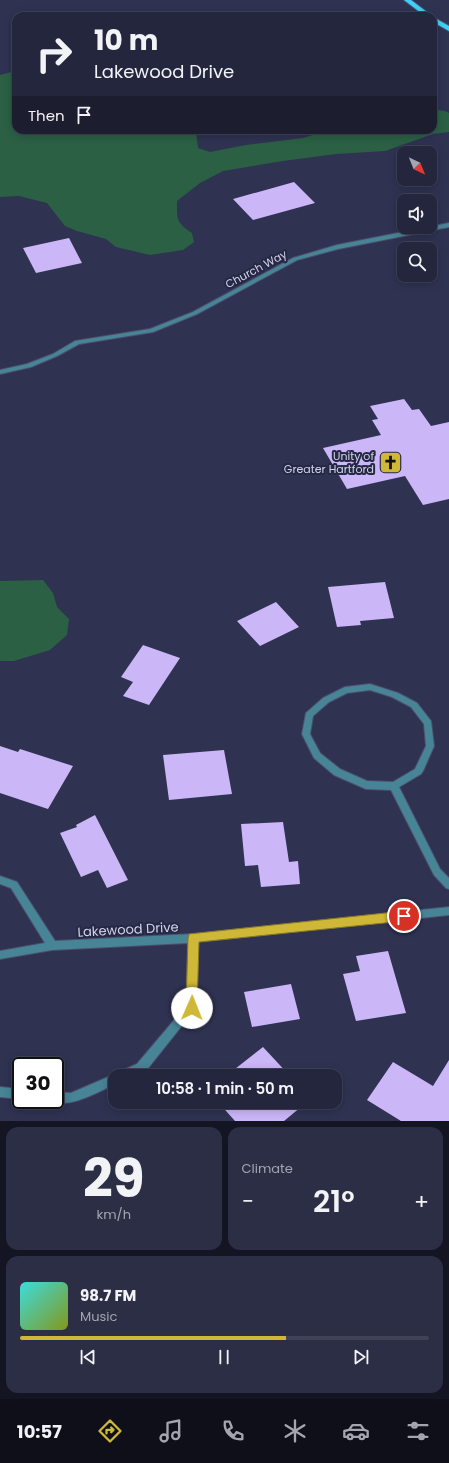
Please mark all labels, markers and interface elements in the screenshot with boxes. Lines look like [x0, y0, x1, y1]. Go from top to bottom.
text: 10 m [94, 21, 158, 60]
icon: right [28, 28, 80, 80]
text: Lakewood Drive [94, 59, 234, 84]
icon: arrive [73, 104, 95, 126]
text: Then [28, 105, 65, 126]
north arrow [397, 146, 437, 186]
map controls [397, 146, 437, 282]
button: sound [397, 194, 437, 234]
button: search [397, 242, 437, 282]
street label: Church Way [222, 246, 290, 292]
place label: Unity of Greater Hartford [284, 448, 374, 477]
church icon: Unity of Greater Hartford [377, 449, 403, 475]
pin [387, 899, 421, 933]
icon: arrive [393, 905, 415, 927]
street label: Lakewood Drive [77, 917, 179, 942]
position arrow [171, 987, 213, 1029]
speed limit sign: 30 [12, 1057, 64, 1109]
text: 10:58 · 1 min · 50 m [156, 1078, 294, 1099]
text: 29 [83, 1142, 145, 1215]
text: Climate [242, 1159, 293, 1178]
text: 21° [313, 1180, 355, 1223]
text: − [242, 1186, 254, 1217]
text: + [414, 1186, 429, 1217]
text: km/h [96, 1205, 131, 1224]
text: 98.7 FM [80, 1285, 136, 1306]
text: Music [80, 1307, 117, 1326]
icon: previous [77, 1346, 99, 1368]
icon: pause [213, 1346, 235, 1368]
icon: next [350, 1346, 372, 1368]
icon: directions [96, 1417, 124, 1445]
icon: music [157, 1417, 185, 1445]
icon: phone [219, 1417, 247, 1445]
icon: climate [281, 1417, 309, 1445]
icon: car [342, 1417, 370, 1445]
icon: filters [404, 1417, 432, 1445]
text: 10:57 [17, 1419, 62, 1444]

